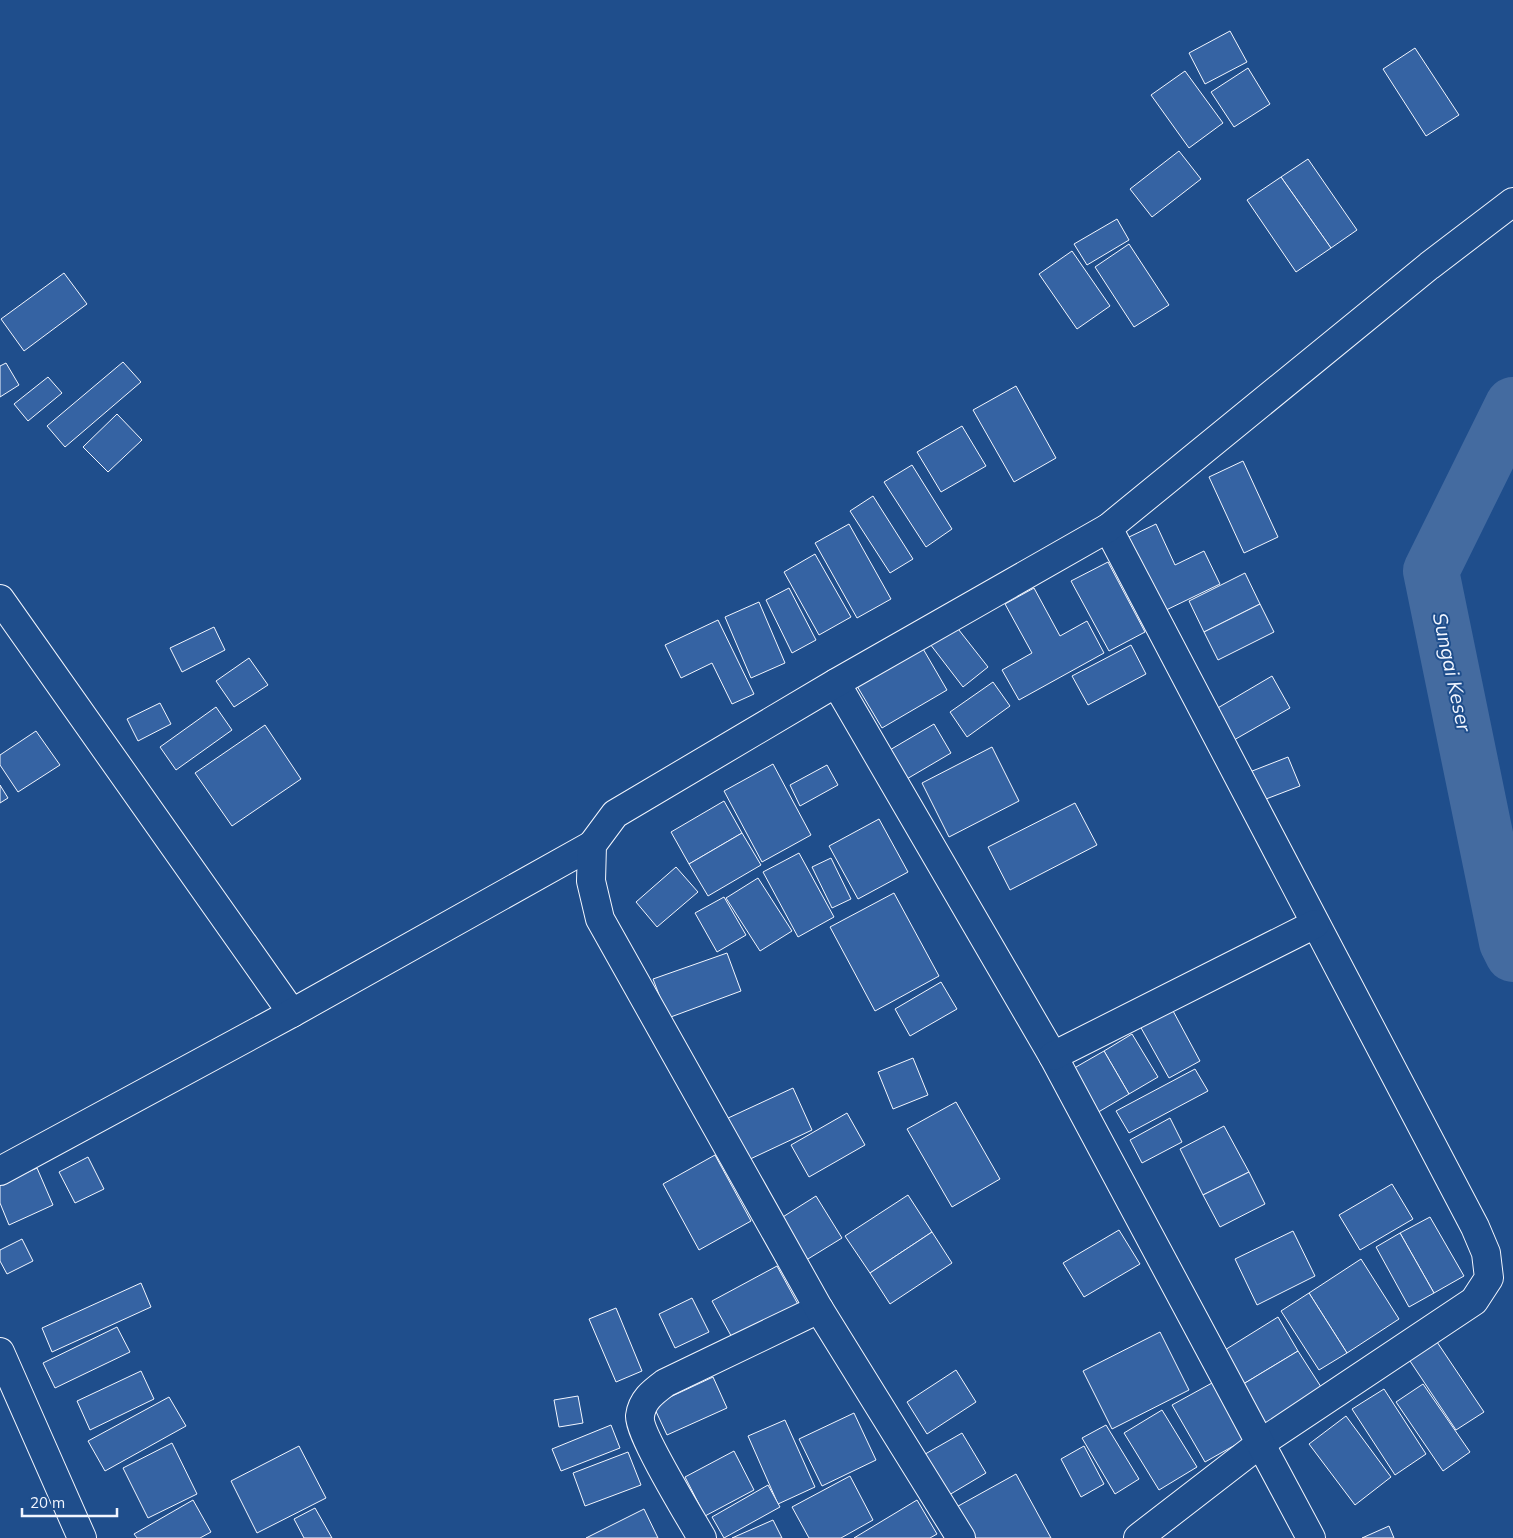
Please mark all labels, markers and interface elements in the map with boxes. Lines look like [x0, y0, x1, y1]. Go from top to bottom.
water label: Sungai Keser [1428, 610, 1477, 734]
scale bar [22, 1486, 118, 1518]
text: 20 m [30, 1493, 65, 1512]

